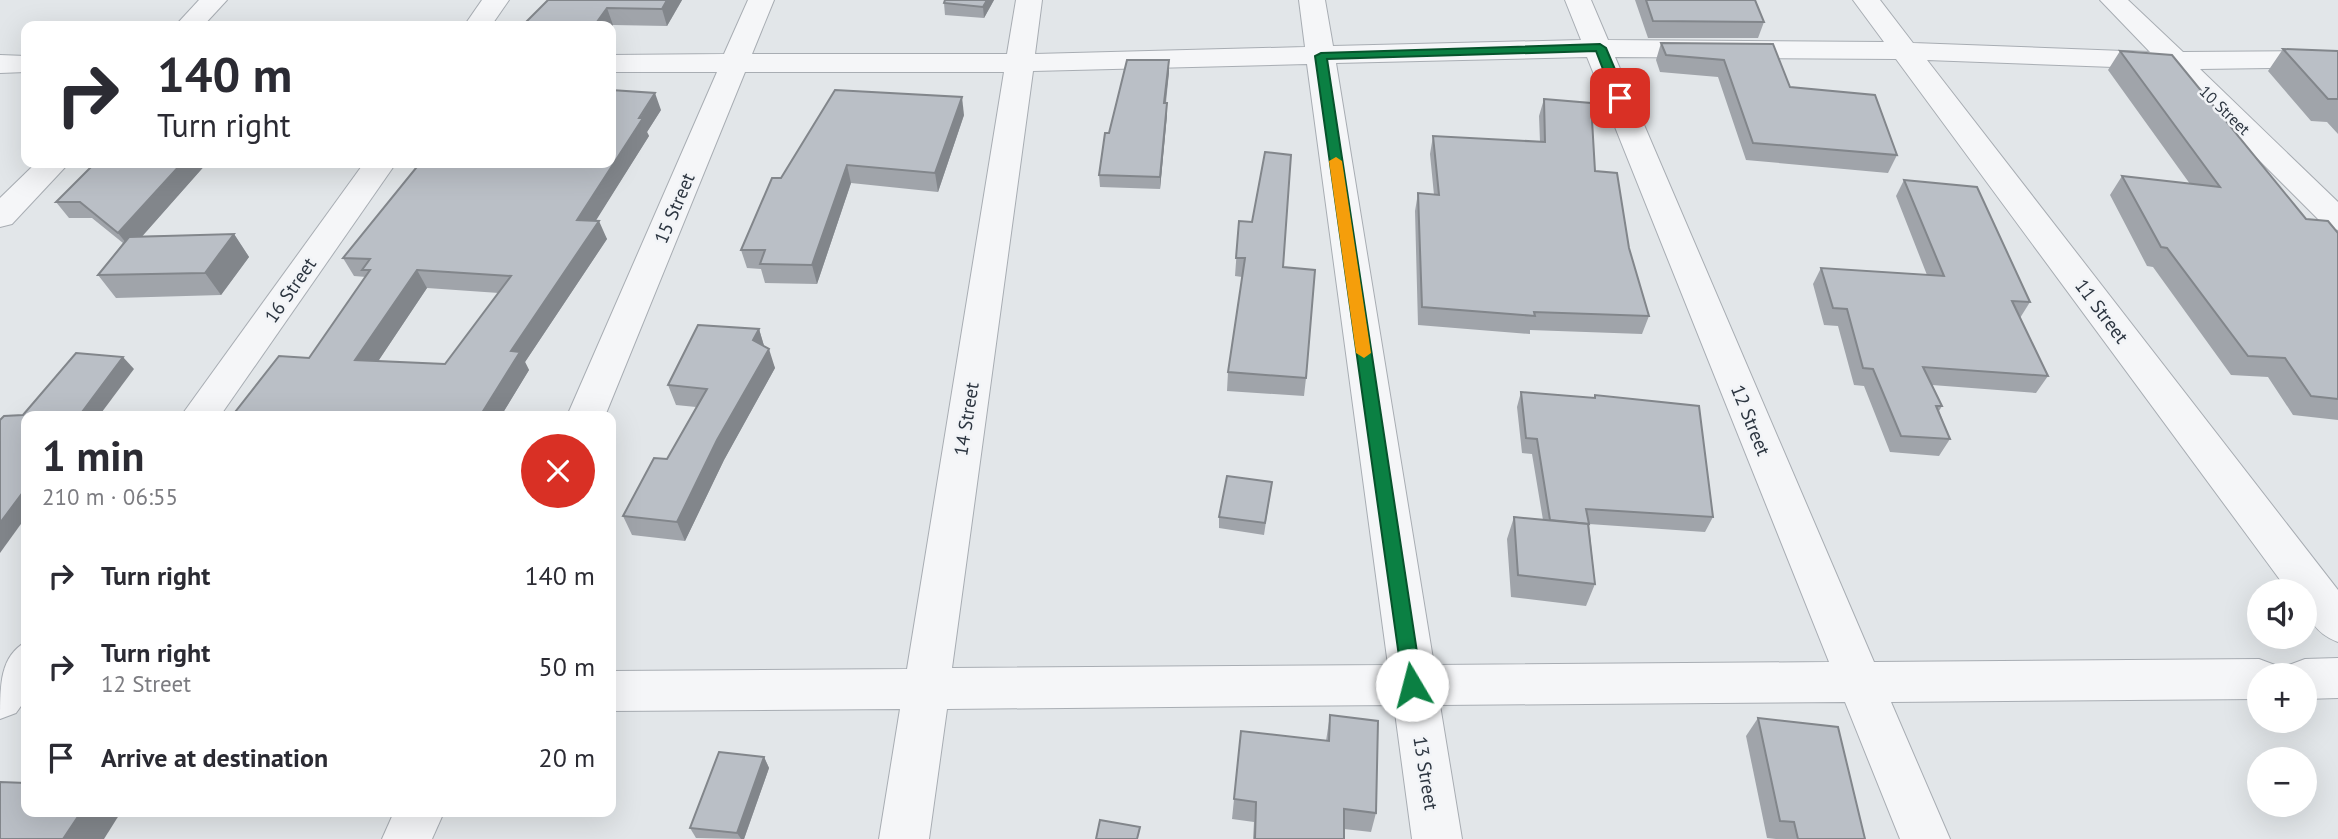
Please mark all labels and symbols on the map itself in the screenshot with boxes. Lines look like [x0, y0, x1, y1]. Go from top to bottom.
pin [1590, 68, 1650, 128]
street label: 10 Street [2196, 81, 2255, 139]
street label: 15 Street [648, 169, 700, 247]
street label: 16 Street [259, 252, 321, 327]
street label: 11 Street [2070, 274, 2134, 348]
street label: 14 Street [948, 380, 984, 458]
street label: 12 Street [1726, 381, 1776, 459]
position arrow [1375, 648, 1449, 722]
street label: 13 Street [1408, 734, 1444, 812]

